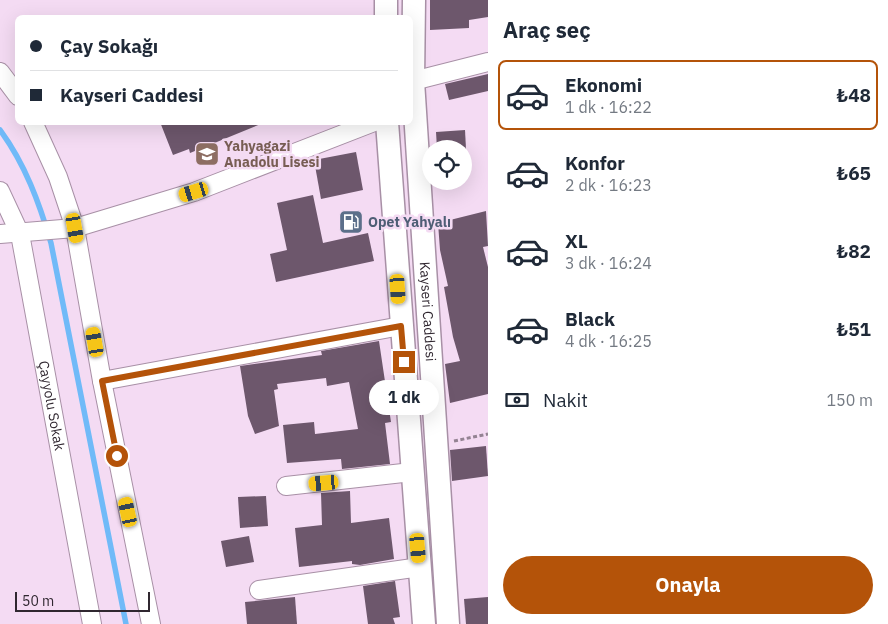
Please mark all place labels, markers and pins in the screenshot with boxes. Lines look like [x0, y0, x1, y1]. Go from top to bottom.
place label: Yahyagazi Anadolu Lisesi [224, 137, 320, 171]
school or university icon: Yahyagazi Anadolu Lisesi [194, 141, 220, 167]
fuel station icon: Opet Yahyalı [338, 209, 364, 235]
place label: Opet Yahyalı [368, 213, 451, 231]

